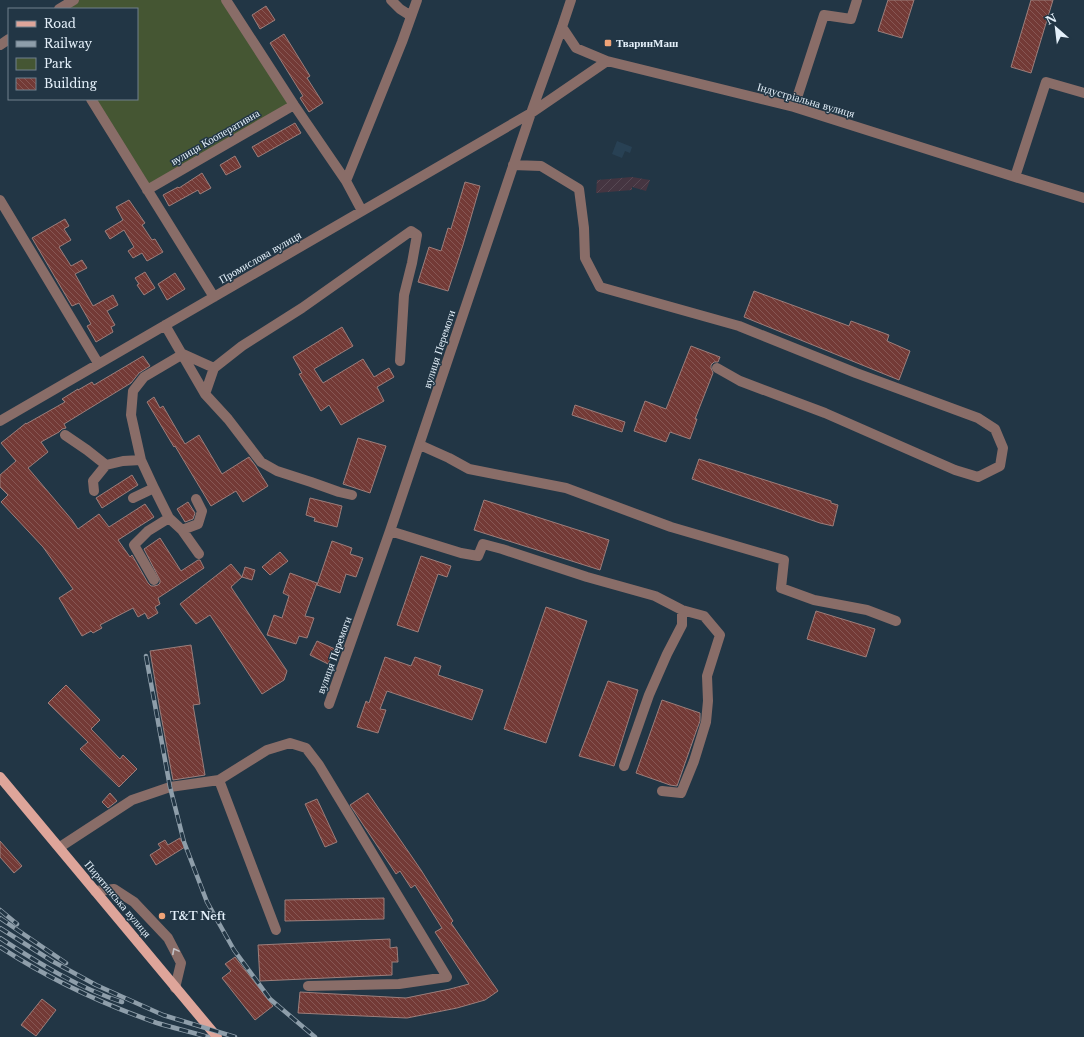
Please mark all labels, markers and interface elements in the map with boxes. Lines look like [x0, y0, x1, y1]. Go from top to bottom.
legend [8, 8, 138, 100]
north arrow [1036, 8, 1076, 48]
text: N [1043, 10, 1060, 28]
text: Road [44, 16, 76, 31]
text: Railway [44, 36, 93, 51]
place label: ТваринМаш [616, 36, 678, 50]
marker: ТваринМаш [603, 38, 613, 48]
text: Park [44, 56, 72, 71]
text: Building [44, 76, 98, 91]
street label: Індустріальна вулиця [756, 79, 856, 121]
street label: вулиця Кооперативна [168, 106, 262, 168]
street label: Промислова вулиця [216, 228, 304, 286]
street label: вулиця Перемоги [420, 308, 458, 390]
street label: вулиця Перемоги [314, 614, 355, 696]
street label: Пирятинська вулиця [82, 858, 154, 940]
place label: T&T Neft [170, 909, 227, 923]
marker: T&T Neft [157, 911, 167, 921]
one-way arrow [172, 948, 180, 955]

